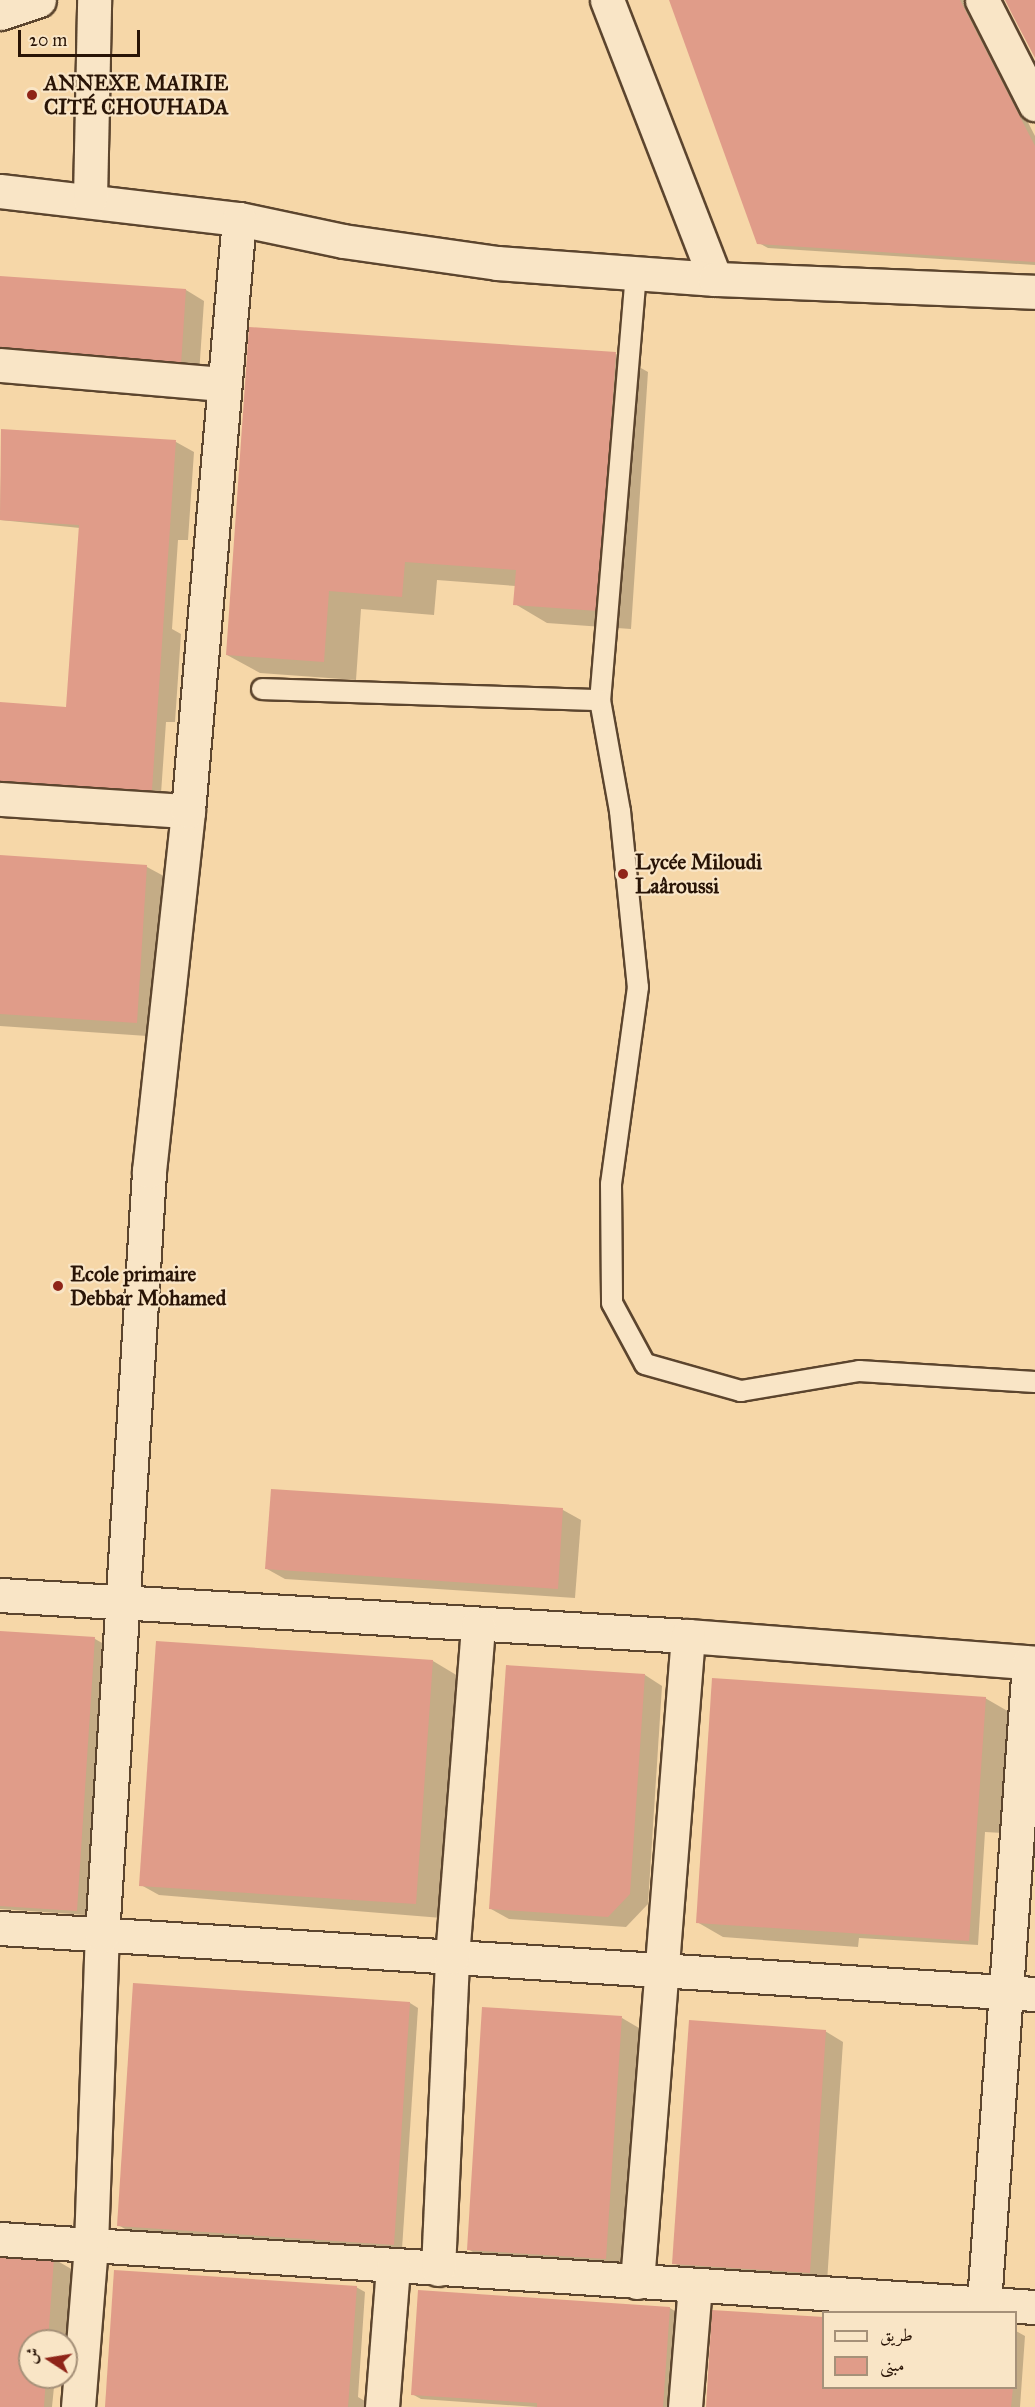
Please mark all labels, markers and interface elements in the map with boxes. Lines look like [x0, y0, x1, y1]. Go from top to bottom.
scale bar [21, 18, 142, 56]
text: 20 m [29, 29, 67, 51]
place label: ANNEXE MAIRIE CITÉ CHOUHADA [44, 70, 229, 120]
marker: ANNEXE MAIRIE CITÉ CHOUHADA [25, 88, 39, 102]
place label: Lycée Miloudi Laâroussi [635, 849, 762, 899]
marker: Lycée Miloudi Laâroussi [616, 867, 630, 881]
place label: Ecole primaire Debbar Mohamed [70, 1261, 226, 1311]
marker: Ecole primaire Debbar Mohamed [51, 1279, 65, 1293]
legend [822, 2311, 1017, 2389]
text: طريق [880, 2324, 913, 2346]
north arrow [18, 2329, 78, 2389]
text: ش [21, 2346, 43, 2365]
text: مبنى [880, 2354, 905, 2376]

